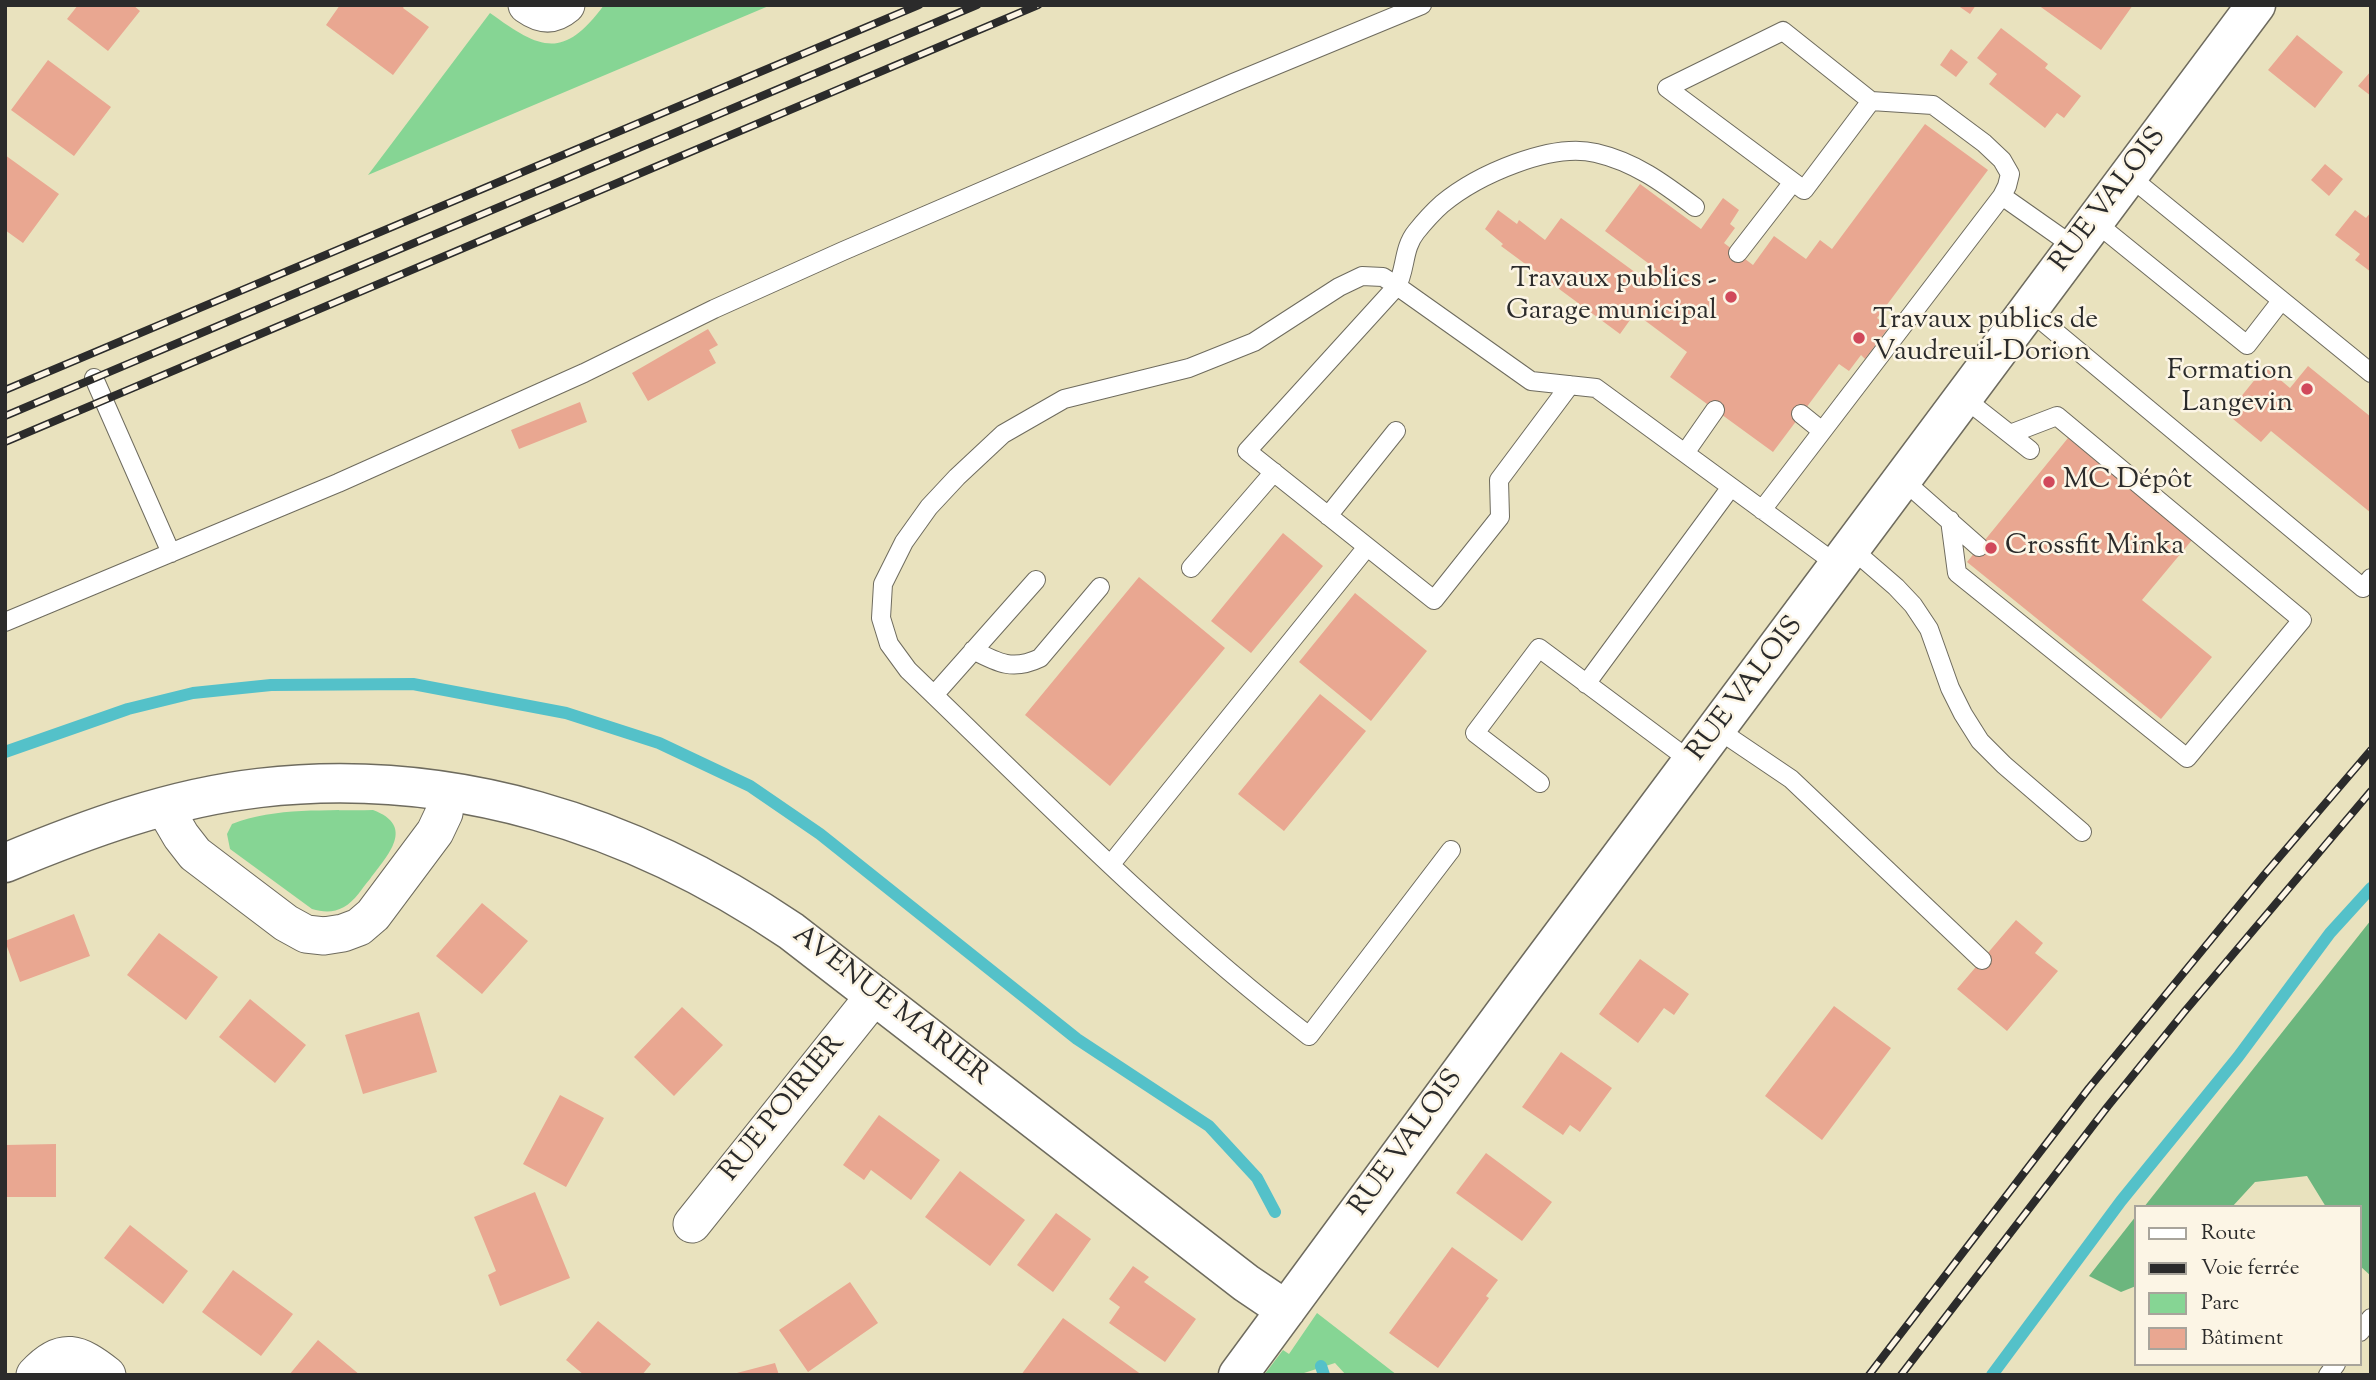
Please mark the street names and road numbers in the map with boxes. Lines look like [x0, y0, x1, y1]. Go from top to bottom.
street label: RUE VALOIS [2045, 122, 2175, 280]
street label: RUE VALOIS [1682, 611, 1812, 769]
street label: AVENUE MARIER [785, 920, 995, 1094]
street label: RUE POIRIER [715, 1029, 853, 1189]
street label: RUE VALOIS [1344, 1064, 1472, 1224]

